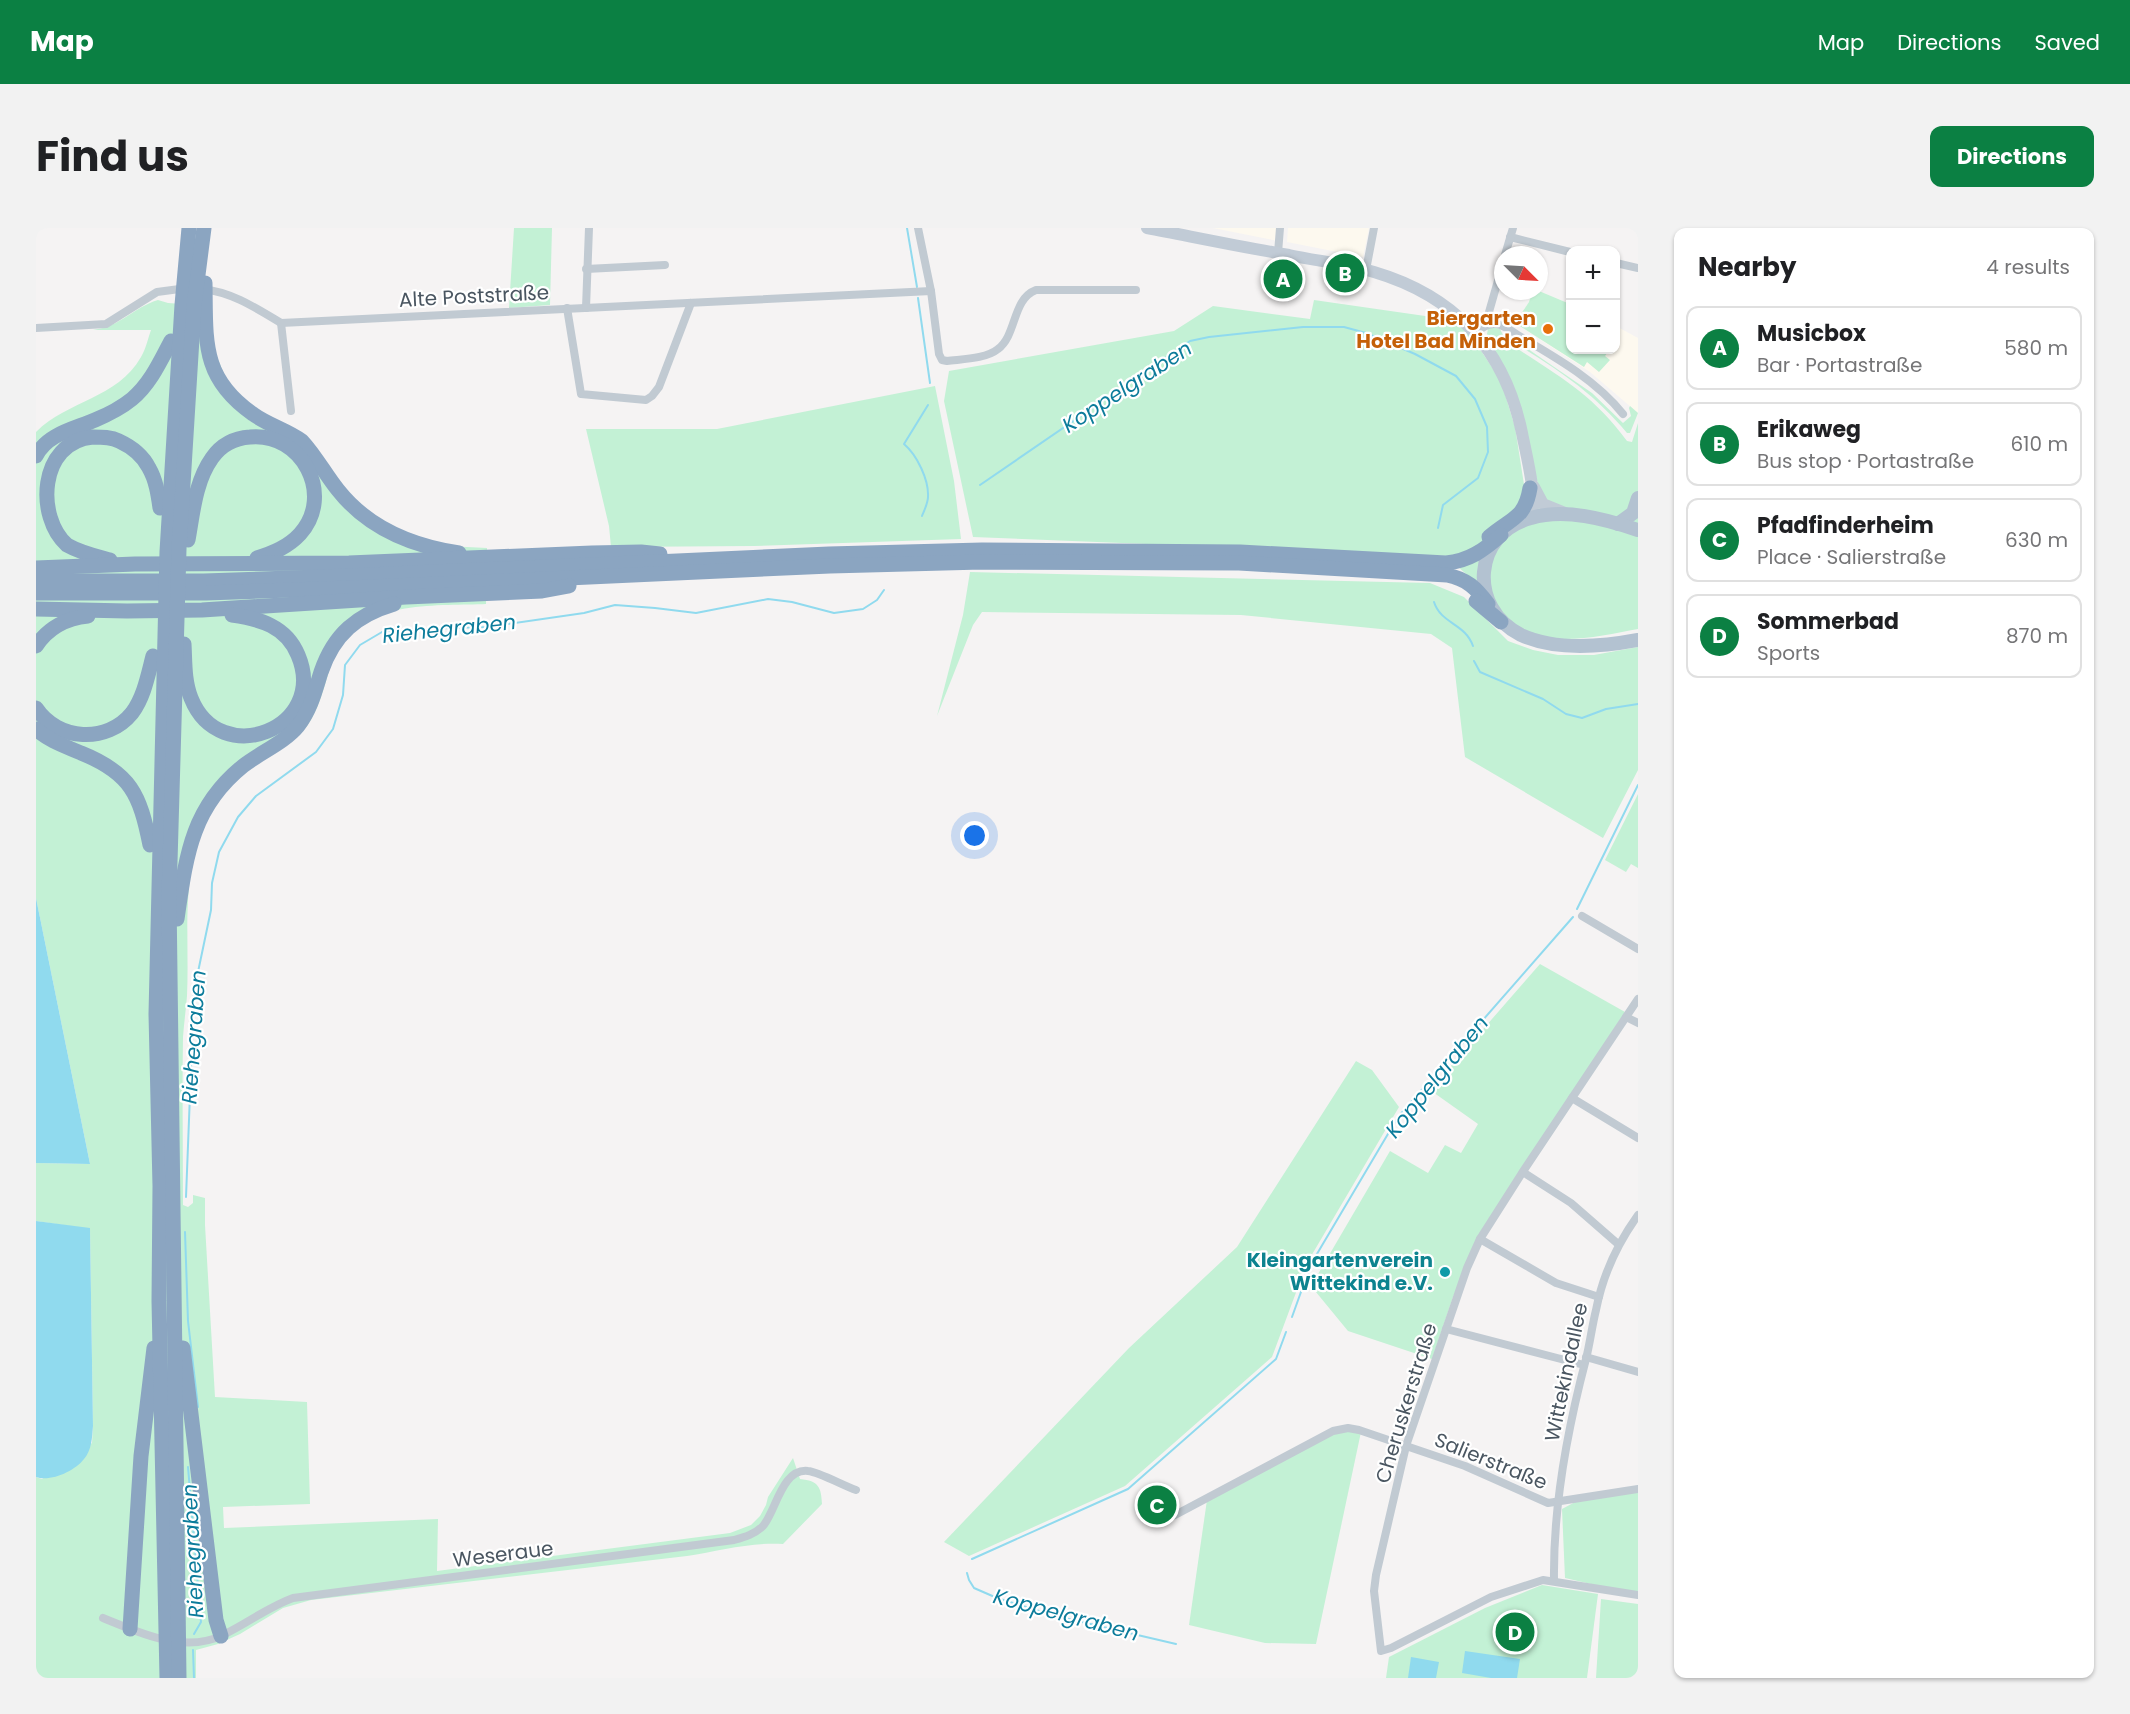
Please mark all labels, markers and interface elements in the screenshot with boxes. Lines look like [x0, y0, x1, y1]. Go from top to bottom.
text: Map [30, 22, 94, 61]
text: Map [1818, 28, 1864, 57]
text: Directions [1897, 28, 2001, 57]
text: Saved [2034, 28, 2100, 57]
button: Directions [1930, 126, 2094, 187]
text: Find us [36, 127, 189, 186]
north arrow [1494, 246, 1548, 300]
map controls [1566, 246, 1620, 354]
button: + [1566, 246, 1620, 300]
text: Nearby [1698, 249, 1796, 285]
pin: B [1326, 250, 1364, 296]
text: 4 results [1986, 253, 2070, 281]
pin: A [1264, 256, 1302, 302]
street label: Alte Poststraße [398, 278, 550, 314]
button: − [1566, 300, 1620, 354]
place label: Biergarten Hotel Bad Minden [1356, 304, 1536, 355]
text: Musicbox [1757, 318, 1866, 349]
marker: Biergarten Hotel Bad Minden [1541, 322, 1555, 336]
water label: Koppelgraben [1056, 334, 1197, 439]
text: A [1712, 334, 1727, 362]
text: 580 m [2004, 334, 2068, 362]
text: Bar · Portastraße [1757, 351, 1923, 379]
text: Erikaweg [1757, 414, 1861, 445]
text: B [1713, 430, 1726, 458]
text: 610 m [2010, 430, 2068, 458]
text: Bus stop · Portastraße [1757, 447, 1974, 475]
text: Pfadfinderheim [1757, 510, 1934, 541]
text: C [1712, 526, 1727, 554]
text: 630 m [2005, 526, 2068, 554]
text: Place · Salierstraße [1757, 543, 1946, 571]
text: Sommerbad [1757, 606, 1899, 637]
water label: Riehegraben [381, 607, 517, 650]
text: D [1712, 622, 1727, 650]
text: 870 m [2006, 622, 2068, 650]
text: Sports [1757, 639, 1820, 667]
your location [960, 821, 989, 850]
water label: Riehegraben [174, 969, 213, 1105]
water label: Koppelgraben [1378, 1009, 1495, 1144]
place label: Kleingartenverein Wittekind e.V. [1247, 1246, 1433, 1297]
marker: Kleingartenverein Wittekind e.V. [1438, 1265, 1452, 1279]
street label: Wittekindallee [1538, 1300, 1594, 1444]
street label: Cheruskerstraße [1368, 1319, 1444, 1487]
street label: Salierstraße [1430, 1426, 1552, 1496]
pin: C [1138, 1482, 1176, 1528]
water label: Riehegraben [175, 1483, 210, 1619]
street label: Weseraue [451, 1534, 555, 1574]
water label: Koppelgraben [990, 1581, 1142, 1648]
pin: D [1496, 1610, 1534, 1654]

